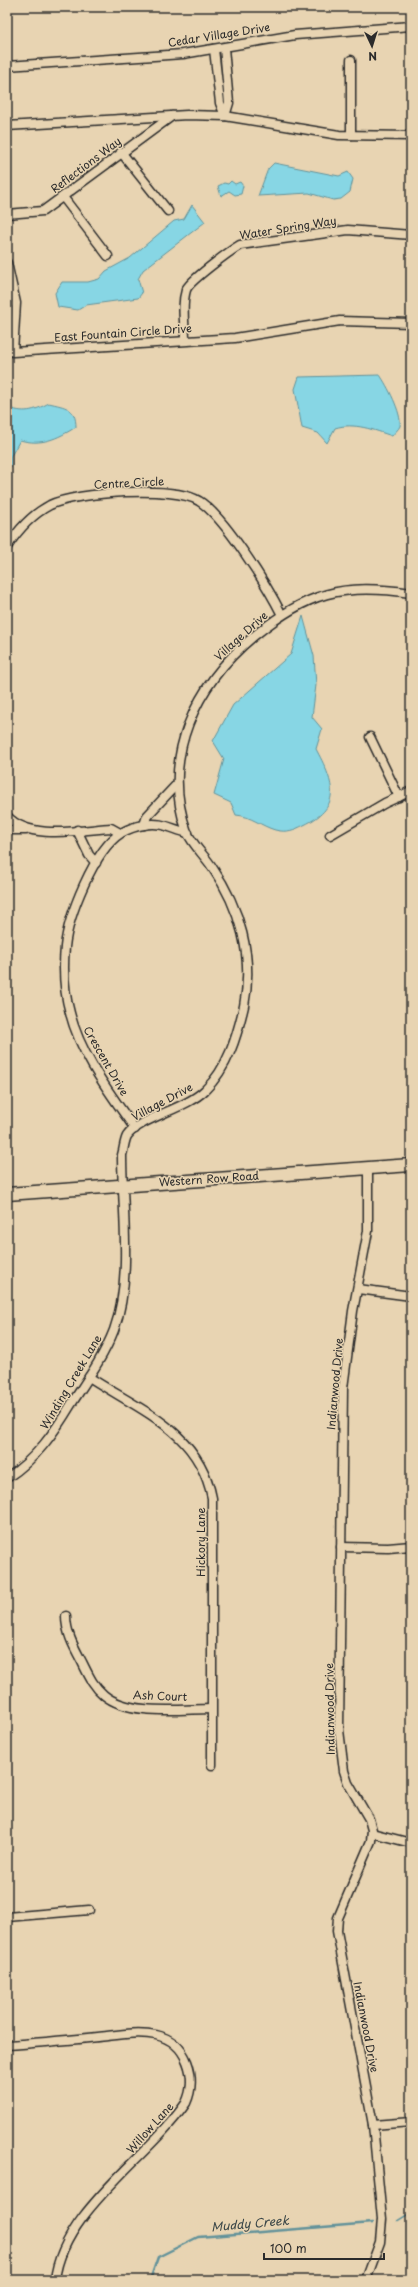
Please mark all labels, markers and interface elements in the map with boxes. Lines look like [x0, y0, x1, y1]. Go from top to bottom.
street label: Cedar Village Drive [167, 18, 271, 51]
north arrow [352, 26, 392, 66]
text: N [368, 48, 378, 65]
street label: Reflections Way [47, 132, 125, 197]
street label: Water Spring Way [238, 211, 338, 244]
street label: East Fountain Circle Drive [54, 319, 192, 346]
street label: Centre Circle [93, 472, 165, 493]
street label: Village Drive [210, 607, 271, 664]
street label: Crescent Drive [80, 1023, 133, 1099]
street label: Village Drive [128, 1078, 196, 1125]
street label: Western Row Road [158, 1166, 260, 1190]
street label: Winding Creek Lane [36, 1331, 106, 1432]
street label: Indianwood Drive [322, 1337, 347, 1431]
street label: Hickory Lane [192, 1507, 209, 1577]
street label: Indianwood Drive [320, 1663, 339, 1755]
street label: Ash Court [133, 1686, 188, 1705]
street label: Indianwood Drive [349, 1980, 384, 2074]
street label: Willow Lane [122, 2098, 177, 2157]
water label: Muddy Creek [210, 2211, 290, 2235]
scale bar [264, 2235, 384, 2261]
text: 100 m [270, 2239, 307, 2257]

